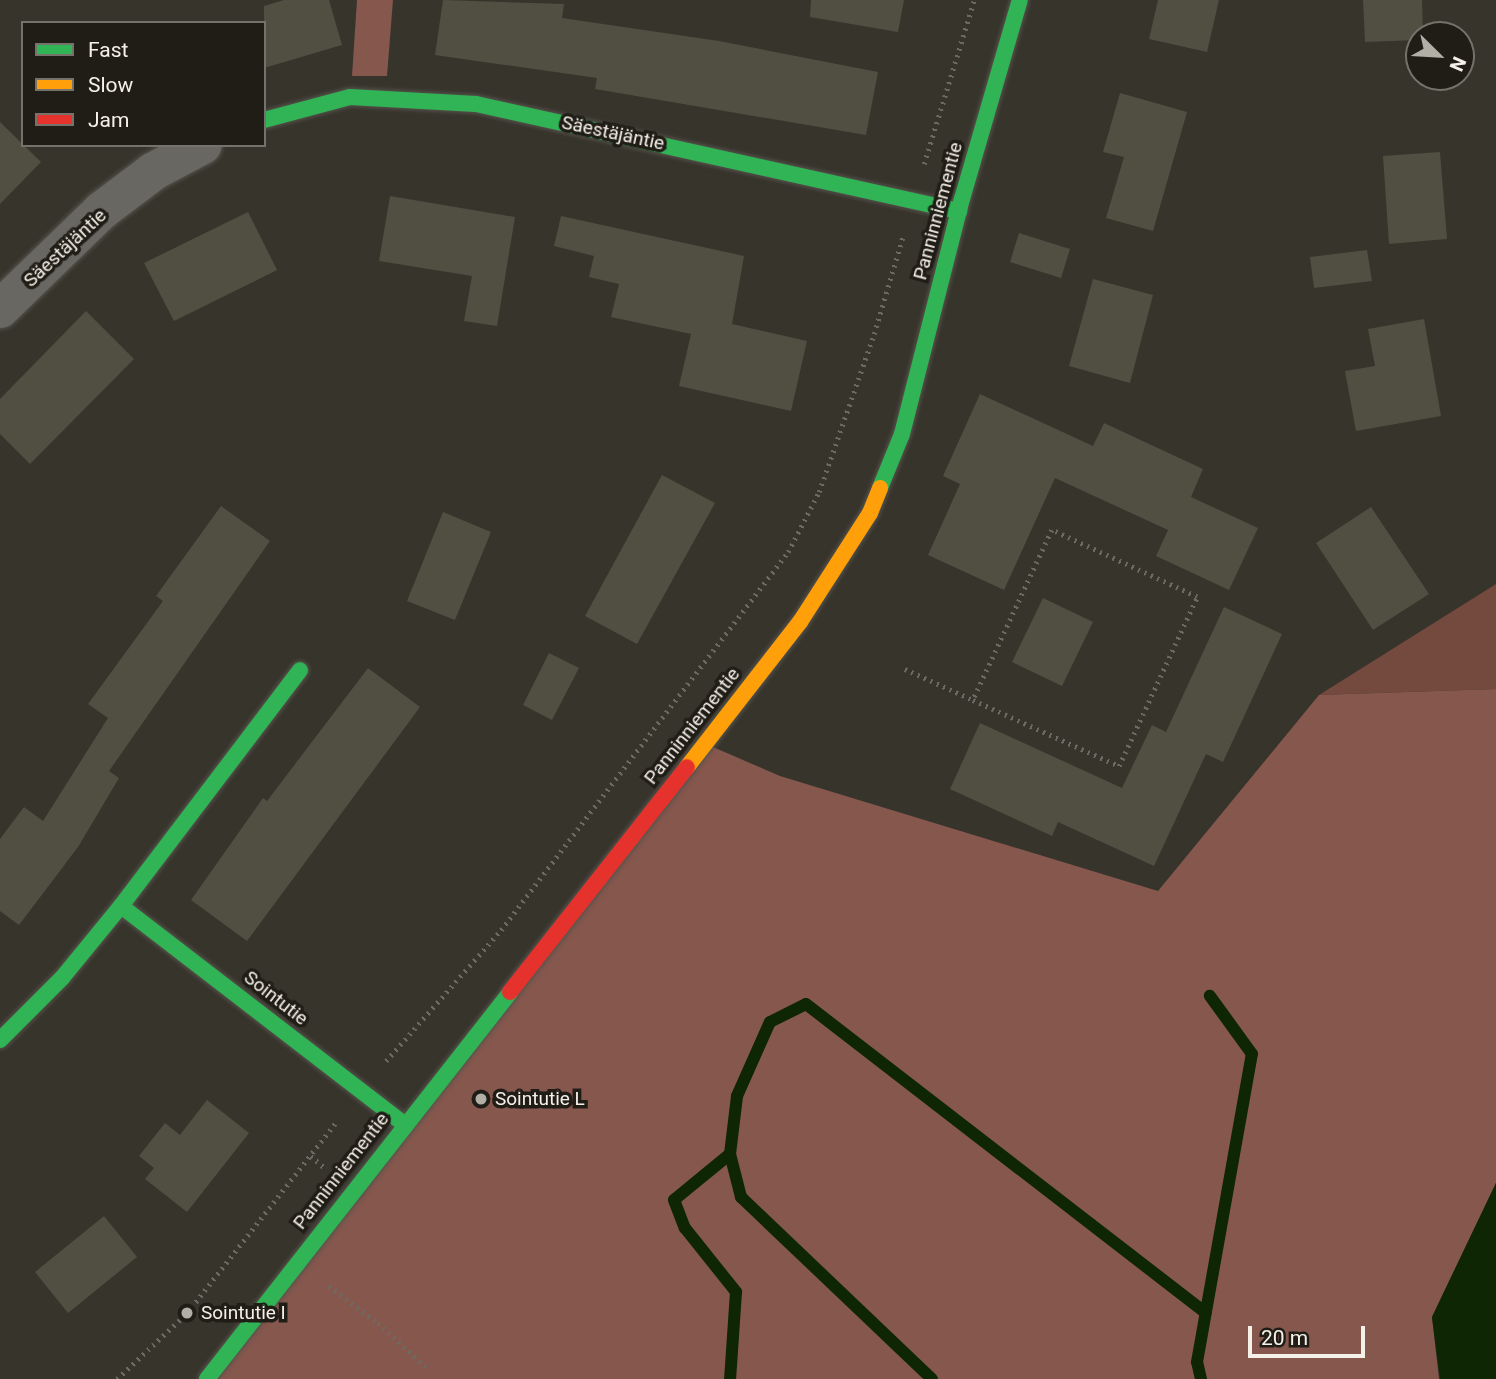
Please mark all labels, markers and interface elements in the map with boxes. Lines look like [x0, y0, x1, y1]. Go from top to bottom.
legend [21, 21, 266, 147]
north arrow [1405, 21, 1475, 91]
text: Fast [88, 38, 128, 62]
text: N [1445, 53, 1471, 75]
text: Slow [88, 73, 133, 97]
text: Jam [88, 108, 129, 132]
street label: Säestäjäntie [560, 111, 666, 155]
street label: Panninniementie [909, 140, 967, 282]
street label: Säestäjäntie [19, 204, 111, 292]
street label: Panninniementie [639, 663, 745, 789]
street label: Sointutie [239, 966, 313, 1030]
place label: Sointutie L [495, 1088, 585, 1110]
marker: Sointutie L [473, 1091, 489, 1107]
street label: Panninniementie [288, 1108, 394, 1234]
place label: Sointutie I [201, 1302, 286, 1324]
marker: Sointutie I [179, 1305, 195, 1321]
scale bar [1251, 1312, 1368, 1356]
text: 20 m [1261, 1326, 1308, 1350]

